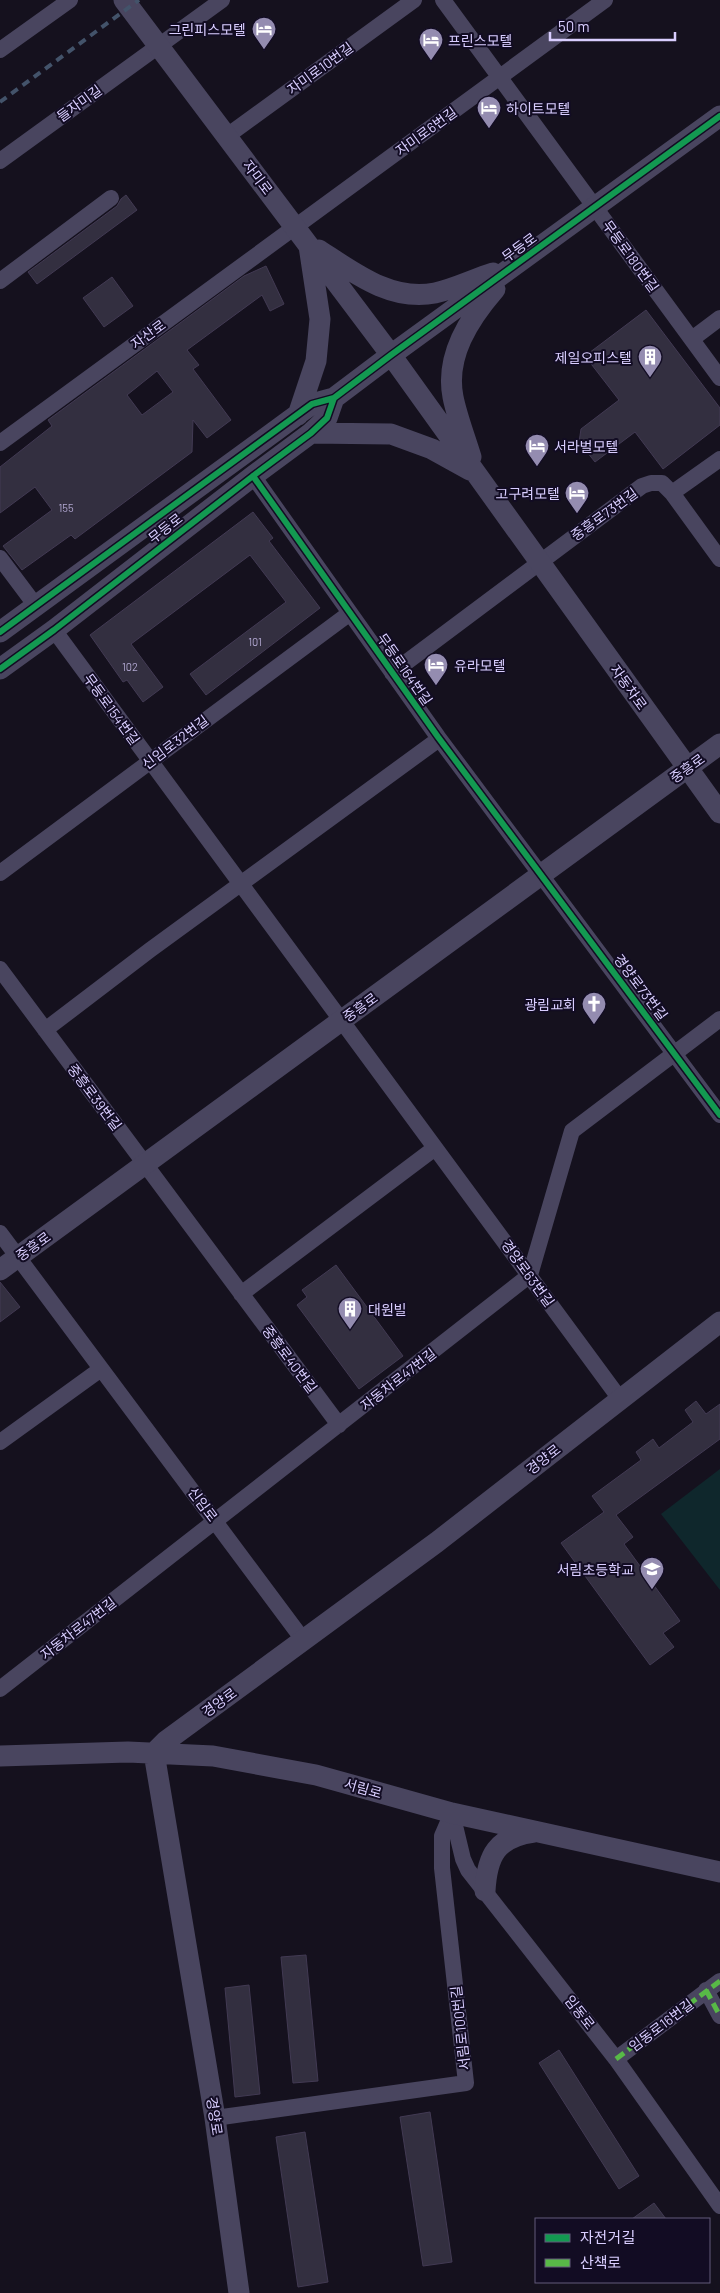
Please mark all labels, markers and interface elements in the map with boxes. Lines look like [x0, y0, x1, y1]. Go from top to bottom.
scale bar [550, 10, 675, 42]
hotel icon: 그린피스모텔 [251, 16, 277, 50]
text: 50 m [558, 17, 590, 35]
place label: 그린피스모텔 [169, 21, 246, 38]
hotel icon: 프린스모텔 [418, 27, 444, 61]
place label: 프린스모텔 [448, 32, 512, 49]
street label: 자미로10번길 [284, 38, 356, 98]
street label: 들자미길 [53, 81, 105, 125]
hotel icon: 하이트모텔 [476, 95, 502, 129]
place label: 하이트모텔 [506, 100, 570, 117]
street label: 자미로6번길 [392, 103, 460, 159]
street label: 자미로 [240, 156, 276, 198]
street label: 무등로180번길 [599, 217, 663, 295]
street label: 무등로 [498, 229, 540, 265]
street label: 자산로 [127, 316, 169, 352]
building icon: 제일오피스텔 [637, 344, 663, 378]
place label: 제일오피스텔 [555, 349, 632, 366]
hotel icon: 서라벌모텔 [524, 433, 550, 467]
place label: 서라벌모텔 [554, 438, 618, 455]
hotel icon: 고구려모텔 [564, 480, 590, 514]
street label: 중흥로73번길 [567, 484, 641, 544]
place label: 고구려모텔 [496, 485, 560, 502]
house number: 155 [58, 501, 74, 514]
street label: 무등로 [145, 509, 186, 547]
street label: 무등로164번길 [374, 630, 436, 708]
house number: 101 [248, 635, 262, 648]
hotel icon: 유라모텔 [423, 652, 449, 686]
place label: 유라모텔 [454, 657, 506, 674]
house number: 102 [122, 660, 138, 673]
street label: 자동차로 [607, 661, 651, 713]
street label: 무등로154번길 [80, 670, 144, 748]
street label: 신임로32번길 [138, 711, 212, 773]
street label: 중흥로 [666, 750, 708, 786]
street label: 경양로73번길 [611, 951, 671, 1023]
street label: 중흥로 [339, 989, 381, 1025]
church icon: 광림교회 [581, 991, 607, 1025]
place label: 광림교회 [524, 996, 576, 1013]
street label: 중흥로39번길 [64, 1060, 126, 1134]
street label: 중흥로 [12, 1228, 54, 1264]
street label: 경양로63번길 [498, 1236, 558, 1310]
building icon: 대원빌 [337, 1296, 363, 1330]
place label: 대원빌 [368, 1301, 407, 1318]
street label: 중흥로40번길 [259, 1322, 321, 1396]
street label: 자동차로47번길 [357, 1344, 439, 1414]
street label: 경양로 [523, 1440, 564, 1478]
street label: 신임로 [185, 1483, 221, 1525]
school or university icon: 서림초등학교 [639, 1556, 665, 1590]
place label: 서림초등학교 [557, 1561, 634, 1578]
street label: 자동차로47번길 [37, 1593, 119, 1663]
street label: 경양로 [198, 1684, 240, 1720]
street label: 서림로 [342, 1775, 384, 1802]
street label: 서림로100번길 [447, 1985, 473, 2071]
street label: 임동로 [561, 1992, 599, 2033]
street label: 임동로16번길 [625, 1995, 697, 2055]
street label: 경양로 [204, 2096, 226, 2137]
legend [535, 2218, 710, 2283]
text: 자전거길 [580, 2228, 635, 2246]
text: 산책로 [580, 2253, 621, 2271]

